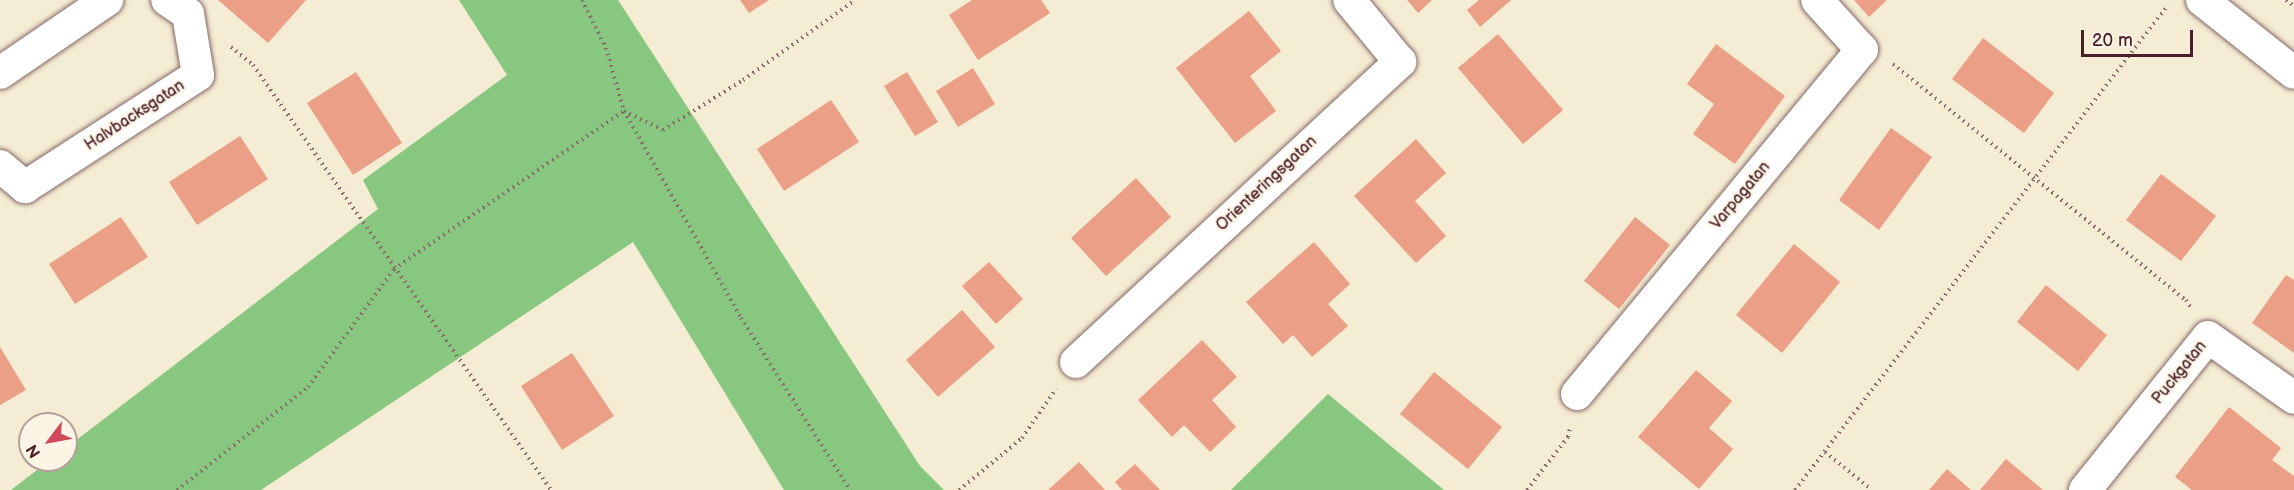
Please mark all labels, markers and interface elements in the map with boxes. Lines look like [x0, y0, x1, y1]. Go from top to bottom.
scale bar [2084, 18, 2196, 56]
text: 20 m [2092, 30, 2133, 51]
street label: Halvbacksgatan [81, 77, 189, 155]
street label: Orienteringsgatan [1213, 132, 1321, 236]
street label: Varpagatan [1707, 158, 1775, 234]
street label: Puckgatan [2149, 337, 2211, 409]
north arrow [18, 412, 78, 472]
text: N [23, 441, 45, 461]

